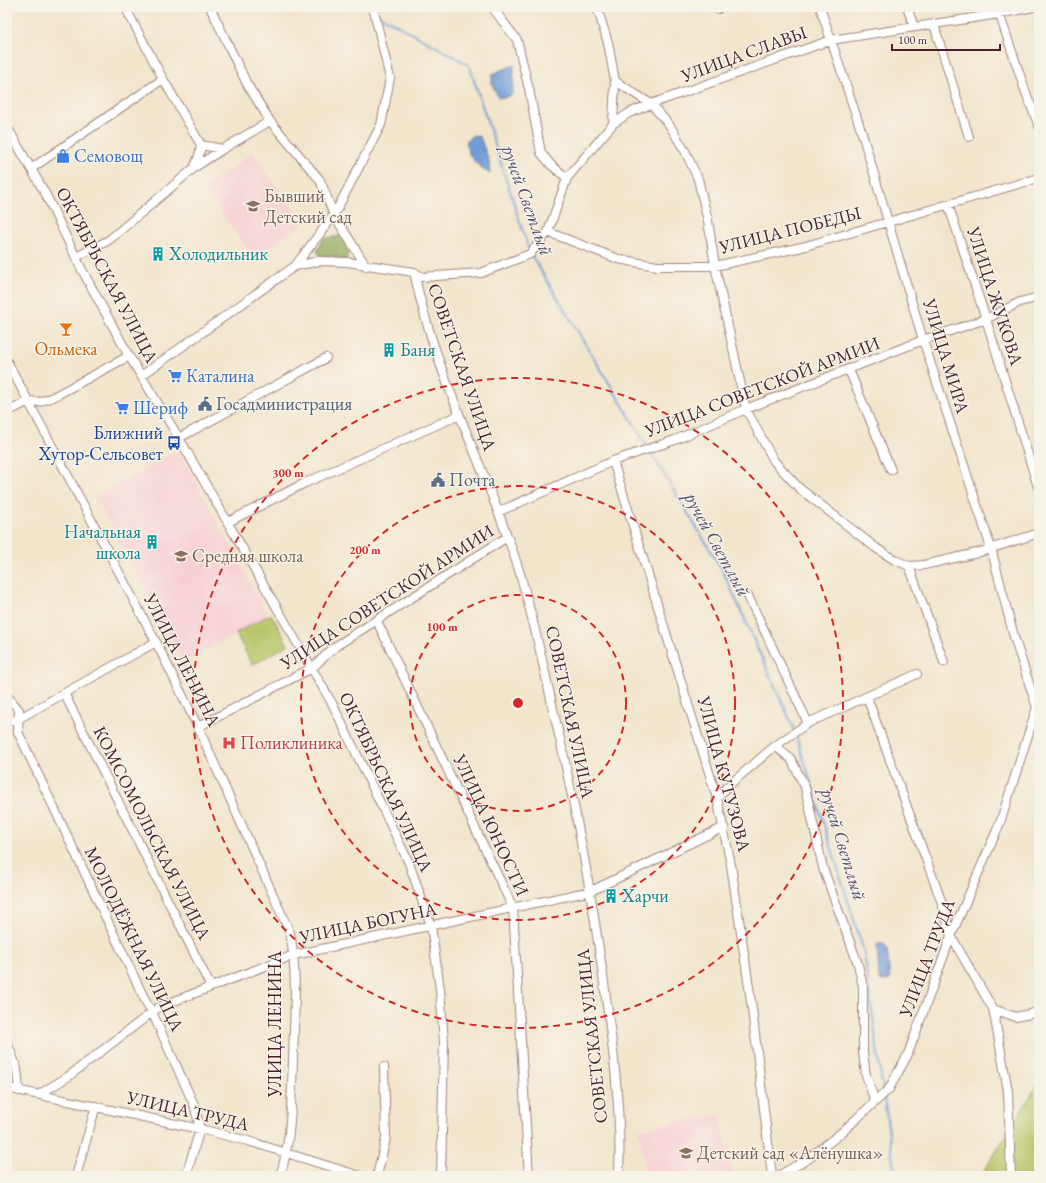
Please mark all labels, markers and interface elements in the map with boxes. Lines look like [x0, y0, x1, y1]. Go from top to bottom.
street label: УЛИЦА СЛАВЫ [677, 20, 810, 87]
scale bar [892, 26, 1000, 52]
text: 100 m [898, 32, 928, 48]
water label: ручей Светлый [495, 139, 559, 259]
place label: Семовощ [74, 144, 144, 167]
shop icon: Семовощ [55, 148, 71, 164]
street label: ОКТЯБРЬСКАЯ УЛИЦА [51, 183, 164, 367]
place label: Бывший Детский сад [264, 184, 352, 228]
school or university icon: Бывший Детский сад [245, 198, 261, 214]
street label: УЛИЦА ПОБЕДЫ [716, 201, 863, 258]
street label: УЛИЦА ЖУКОВА [962, 223, 1029, 369]
place label: Холодильник [168, 242, 269, 265]
building icon: Холодильник [150, 246, 166, 262]
street label: СОВЕТСКАЯ УЛИЦА [423, 280, 502, 454]
street label: УЛИЦА МИРА [918, 295, 975, 417]
bar icon: Ольмека [58, 321, 74, 337]
street label: УЛИЦА СОВЕТСКОЙ АРМИИ [640, 331, 883, 442]
place label: Ольмека [35, 337, 98, 360]
place label: Баня [400, 338, 435, 361]
building icon: Баня [381, 342, 397, 358]
place label: Каталина [186, 364, 255, 387]
supermarket icon: Каталина [167, 368, 183, 384]
place label: Госадминистрация [216, 392, 352, 415]
place label: Шериф [133, 396, 188, 419]
public building icon: Госадминистрация [197, 396, 213, 412]
supermarket icon: Шериф [114, 400, 130, 416]
place label: Ближний Хутор-Сельсовет [38, 421, 164, 465]
bus stop icon: Ближний Хутор-Сельсовет [166, 435, 182, 451]
text: 300 m [272, 465, 304, 481]
place label: Почта [449, 468, 496, 491]
public building icon: Почта [430, 472, 446, 488]
water label: ручей Светлый [677, 485, 757, 601]
street label: УЛИЦА СОВЕТСКОЙ АРМИИ [275, 519, 498, 675]
place label: Начальная школа [64, 520, 142, 564]
building icon: Начальная школа [144, 534, 160, 550]
text: 200 m [349, 542, 381, 558]
place label: Средняя школа [192, 544, 304, 567]
school or university icon: Средняя школа [173, 548, 189, 564]
street label: УЛИЦА ЛЕНИНА [138, 588, 226, 731]
text: 100 m [426, 619, 458, 635]
street label: СОВЕТСКАЯ УЛИЦА [541, 624, 600, 801]
street label: ОКТЯБРЬСКАЯ УЛИЦА [335, 688, 439, 876]
street label: УЛИЦА КУТУЗОВА [692, 693, 756, 855]
centre of rings [511, 696, 525, 710]
street label: КОМСОМОЛЬСКАЯ УЛИЦА [88, 722, 217, 944]
place label: Поликлиника [240, 731, 344, 754]
hospital icon: Поликлиника [221, 735, 237, 751]
street label: УЛИЦА ЮНОСТИ [448, 749, 535, 900]
water label: ручей Светлый [814, 782, 873, 904]
street label: МОЛОДЁЖНАЯ УЛИЦА [80, 843, 189, 1035]
place label: Харчи [621, 884, 669, 907]
building icon: Харчи [603, 888, 619, 904]
street label: УЛИЦА ТРУДА [893, 895, 960, 1021]
street label: УЛИЦА БОГУНА [296, 897, 439, 949]
street label: СОВЕТСКАЯ УЛИЦА [571, 947, 612, 1125]
street label: УЛИЦА ЛЕНИНА [263, 950, 286, 1098]
street label: УЛИЦА ТРУДА [124, 1085, 252, 1136]
place label: Детский сад «Алёнушка» [697, 1141, 883, 1164]
school or university icon: Детский сад «Алёнушка» [678, 1145, 694, 1161]

